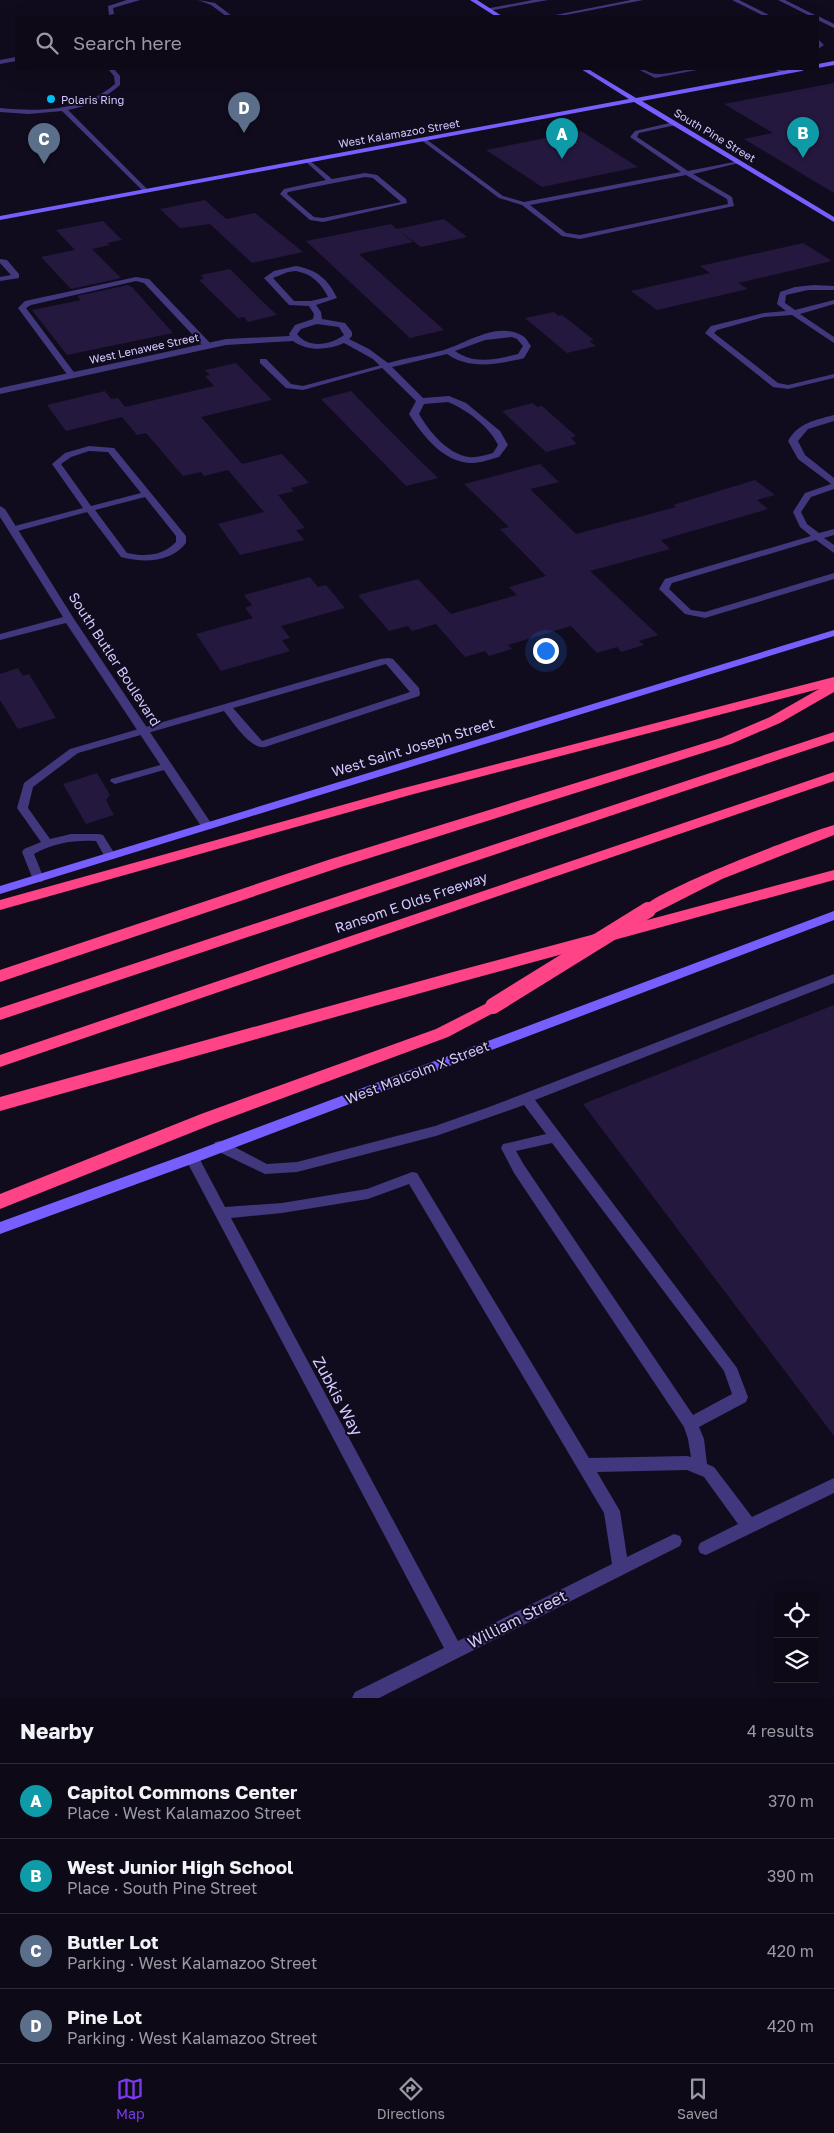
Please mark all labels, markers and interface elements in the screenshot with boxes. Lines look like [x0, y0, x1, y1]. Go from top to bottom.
search box [15, 15, 819, 70]
icon: search [33, 29, 61, 57]
text: Search here [73, 31, 182, 54]
pin: D [228, 92, 260, 133]
marker: Polaris Ring [45, 93, 57, 105]
place label: Polaris Ring [61, 93, 124, 106]
street label: South Pine Street [672, 106, 758, 164]
street label: West Kalamazoo Street [337, 116, 461, 150]
pin: B [787, 117, 819, 158]
pin: A [546, 118, 578, 159]
pin: C [28, 123, 60, 164]
street label: West Lenawee Street [88, 330, 200, 366]
street label: South Butler Boulevard [65, 589, 165, 729]
your location [533, 638, 559, 664]
street label: West Saint Joseph Street [329, 714, 497, 780]
street label: Ransom E Olds Freeway [333, 868, 490, 936]
street label: West Malcolm X Street [343, 1037, 491, 1107]
street label: Zubkis Way [309, 1353, 367, 1439]
street label: William Street [464, 1585, 570, 1653]
map controls [774, 1593, 819, 1683]
button: locate [774, 1593, 819, 1638]
button: layers [774, 1638, 819, 1683]
text: Nearby [20, 1718, 94, 1744]
text: 4 results [747, 1721, 814, 1741]
text: Capitol Commons Center [67, 1780, 297, 1803]
text: A [30, 1791, 42, 1811]
text: 370 m [768, 1791, 814, 1811]
text: Place · West Kalamazoo Street [67, 1803, 301, 1823]
text: West Junior High School [67, 1855, 293, 1878]
text: B [30, 1866, 42, 1886]
text: 390 m [767, 1866, 814, 1886]
text: Place · South Pine Street [67, 1878, 257, 1898]
text: Butler Lot [67, 1930, 159, 1953]
text: C [30, 1941, 42, 1961]
text: 420 m [767, 1941, 814, 1961]
text: Parking · West Kalamazoo Street [67, 1953, 317, 1973]
text: Pine Lot [67, 2005, 142, 2028]
text: D [30, 2016, 42, 2036]
text: 420 m [767, 2016, 814, 2036]
text: Parking · West Kalamazoo Street [67, 2028, 317, 2048]
tab: Map [116, 2075, 145, 2122]
tab: Directions [377, 2075, 445, 2122]
tab: Saved [677, 2075, 718, 2122]

